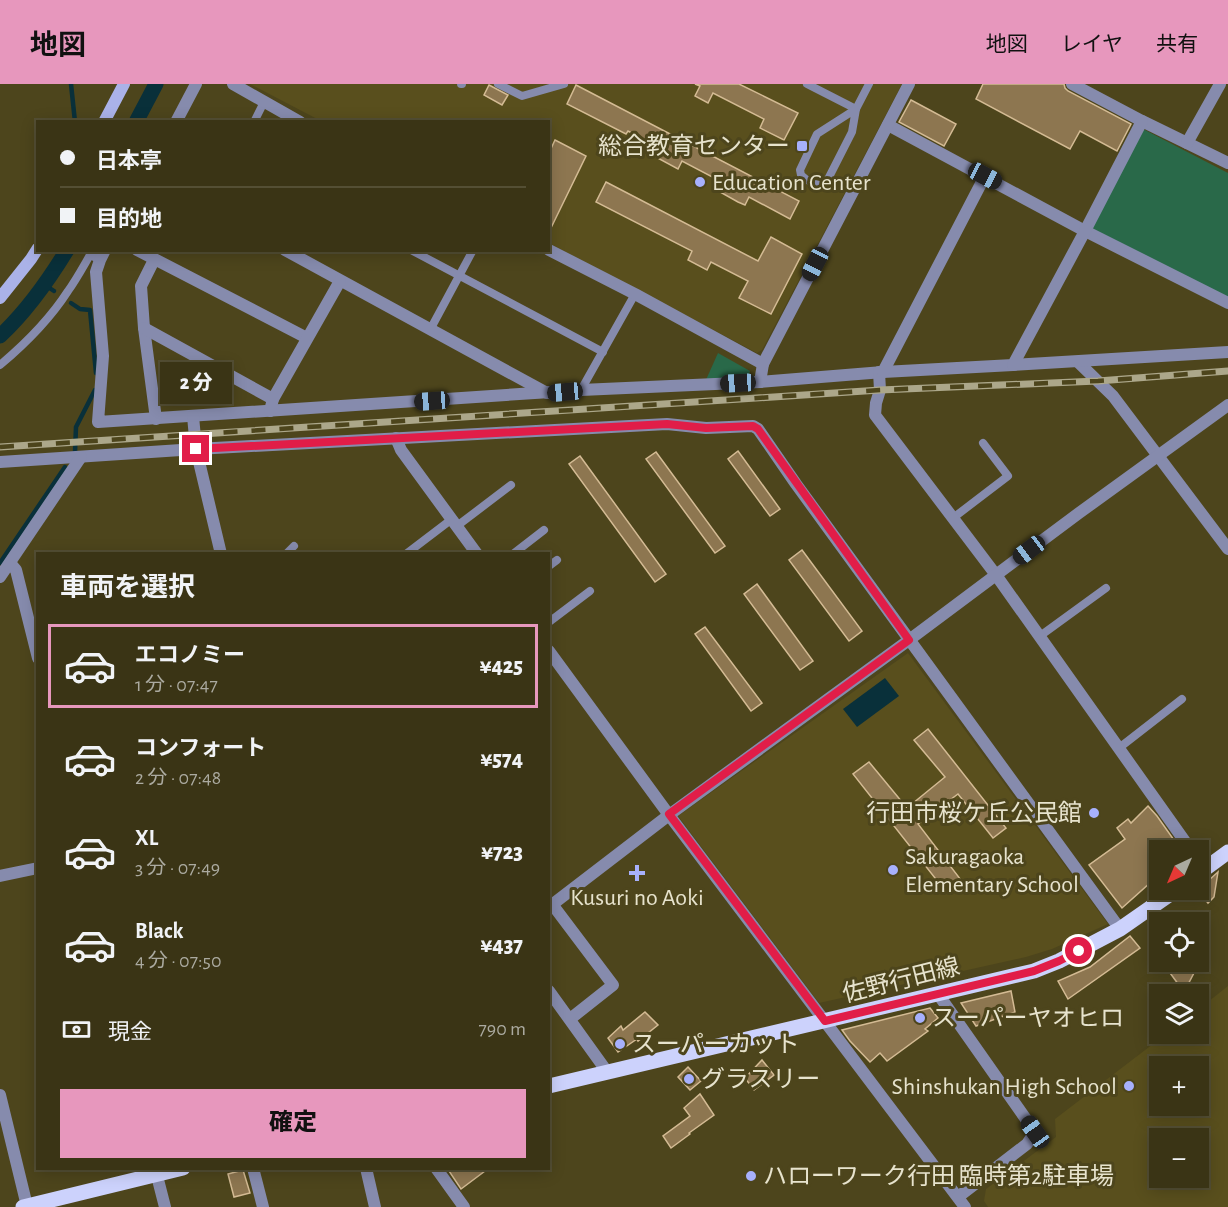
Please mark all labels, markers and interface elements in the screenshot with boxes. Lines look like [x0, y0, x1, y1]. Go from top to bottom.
text: 地図 [30, 32, 86, 60]
text: 地図 [986, 34, 1028, 55]
text: レイヤ [1061, 34, 1123, 55]
text: 共有 [1156, 34, 1198, 55]
place label: 総合教育センター [598, 133, 790, 159]
marker: 総合教育センター [795, 139, 809, 153]
text: 日本亭 [96, 150, 162, 172]
car [965, 160, 1005, 192]
place label: Education Center [712, 171, 871, 195]
marker: Education Center [693, 175, 707, 189]
text: 目的地 [96, 208, 162, 230]
car [799, 244, 831, 284]
callout: 2 分 [160, 362, 232, 404]
text: 2 分 [180, 373, 212, 393]
car [720, 373, 756, 393]
car [546, 381, 584, 403]
car [413, 391, 451, 411]
route end [182, 435, 209, 462]
car [1009, 532, 1049, 568]
text: 車両を選択 [60, 574, 195, 601]
icon: car [63, 639, 117, 693]
text: エコノミー [135, 644, 245, 666]
text: ¥425 [479, 655, 523, 677]
text: 1 分 · 07:47 [135, 675, 218, 695]
icon: car [63, 732, 117, 786]
text: コンフォート [135, 737, 266, 759]
text: ¥574 [480, 748, 523, 770]
text: 2 分 · 07:48 [135, 768, 221, 788]
place label: 行田市桜ケ丘公民館 [866, 800, 1082, 826]
marker: 行田市桜ケ丘公民館 [1087, 806, 1101, 820]
icon: car [63, 825, 117, 879]
text: XL [135, 827, 158, 849]
north arrow [1149, 840, 1209, 900]
map controls [1149, 840, 1209, 1188]
text: ¥723 [481, 841, 523, 863]
place label: Sakuragaoka Elementary School [905, 845, 1079, 897]
text: 3 分 · 07:49 [135, 858, 220, 878]
marker: Sakuragaoka Elementary School [886, 863, 900, 877]
marker: Kusuri no Aoki [630, 866, 644, 880]
place label: Kusuri no Aoki [570, 886, 704, 910]
button: locate [1149, 912, 1209, 972]
icon: car [63, 918, 117, 972]
text: Black [135, 920, 183, 942]
text: ¥437 [480, 934, 523, 956]
route start [1065, 937, 1092, 964]
text: 4 分 · 07:50 [135, 951, 222, 971]
street label: 佐野行田線 [840, 953, 962, 1007]
button: layers [1149, 984, 1209, 1044]
place label: スーパーヤオヒロ [932, 1006, 1124, 1031]
marker: スーパーヤオヒロ [913, 1011, 927, 1025]
icon: cash [60, 1013, 93, 1046]
text: 790 m [478, 1019, 526, 1039]
text: 現金 [108, 1021, 152, 1043]
place label: スーパーカット [632, 1032, 800, 1057]
marker: スーパーカット [613, 1037, 627, 1051]
button: + [1149, 1056, 1209, 1116]
place label: グラスリー [701, 1066, 821, 1092]
marker: グラスリー [682, 1072, 696, 1086]
place label: Shinshukan High School [892, 1075, 1117, 1099]
marker: Shinshukan High School [1122, 1079, 1136, 1093]
button: 確定 [60, 1089, 526, 1158]
car [1017, 1112, 1053, 1152]
button: − [1149, 1128, 1209, 1188]
place label: ハローワーク行田 臨時第2駐車場 [763, 1163, 1114, 1189]
marker: ハローワーク行田 臨時第2駐車場 [744, 1169, 758, 1183]

